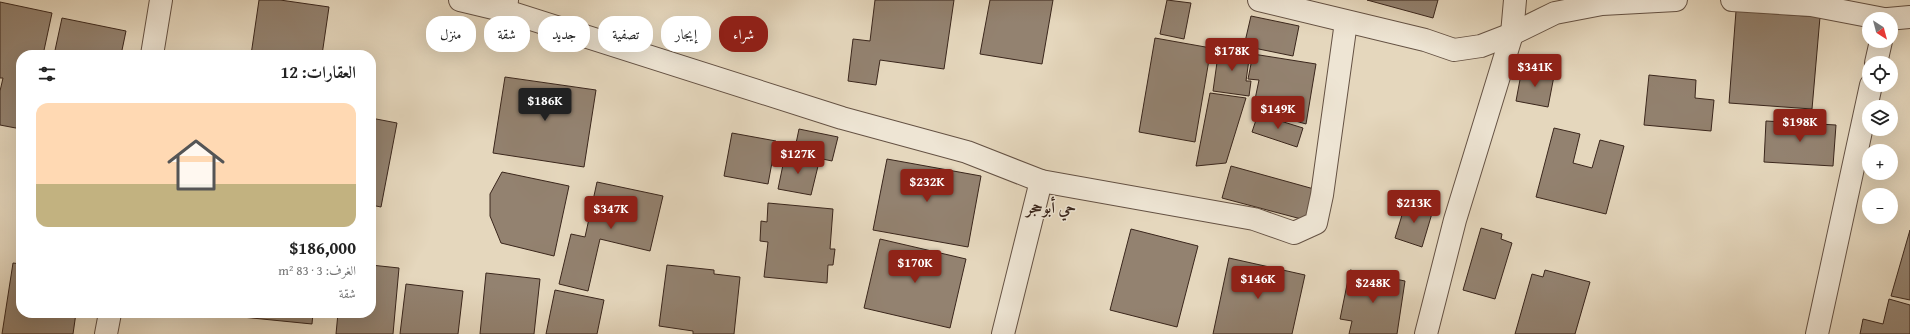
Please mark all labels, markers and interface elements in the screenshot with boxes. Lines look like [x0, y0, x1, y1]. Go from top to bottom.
north arrow [1862, 12, 1898, 48]
map controls [1862, 12, 1898, 224]
chip: منزل [426, 16, 476, 52]
chip: شقة [484, 16, 530, 52]
chip: جديد [538, 16, 590, 52]
chip: تصفية [598, 16, 653, 52]
chip: إيجار [661, 16, 711, 52]
chip: شراء [719, 16, 768, 52]
pin: $178K [1204, 38, 1260, 72]
text: $178K [1214, 41, 1250, 60]
pin: $341K [1507, 54, 1563, 88]
button: locate [1862, 56, 1898, 92]
text: $341K [1517, 57, 1553, 76]
text: العقارات: 12 [280, 59, 356, 84]
icon: filters [36, 63, 58, 85]
pin: $186K [517, 88, 573, 122]
text: $186K [527, 91, 563, 110]
pin: $149K [1250, 96, 1306, 130]
text: $149K [1260, 99, 1296, 118]
button: layers [1862, 100, 1898, 136]
pin: $198K [1772, 109, 1828, 143]
text: $198K [1782, 112, 1818, 131]
icon: home [160, 129, 232, 201]
pin: $127K [770, 141, 826, 175]
text: $127K [780, 144, 816, 163]
button: + [1862, 144, 1898, 180]
pin: $232K [899, 169, 955, 203]
text: $232K [909, 172, 945, 191]
button: − [1862, 188, 1898, 224]
pin: $213K [1386, 190, 1442, 224]
text: $213K [1396, 193, 1432, 212]
district label: حي أبوحجر [1024, 195, 1076, 221]
pin: $347K [583, 196, 639, 230]
text: $347K [593, 199, 629, 218]
text: $186,000 [290, 235, 356, 260]
pin: $170K [887, 250, 943, 284]
text: $170K [897, 253, 933, 272]
text: الغرف: 3 · 83 m² [278, 261, 356, 280]
pin: $146K [1230, 266, 1286, 300]
text: $146K [1240, 269, 1276, 288]
pin: $248K [1345, 270, 1401, 304]
text: $248K [1355, 273, 1391, 292]
text: شقة [339, 284, 356, 303]

